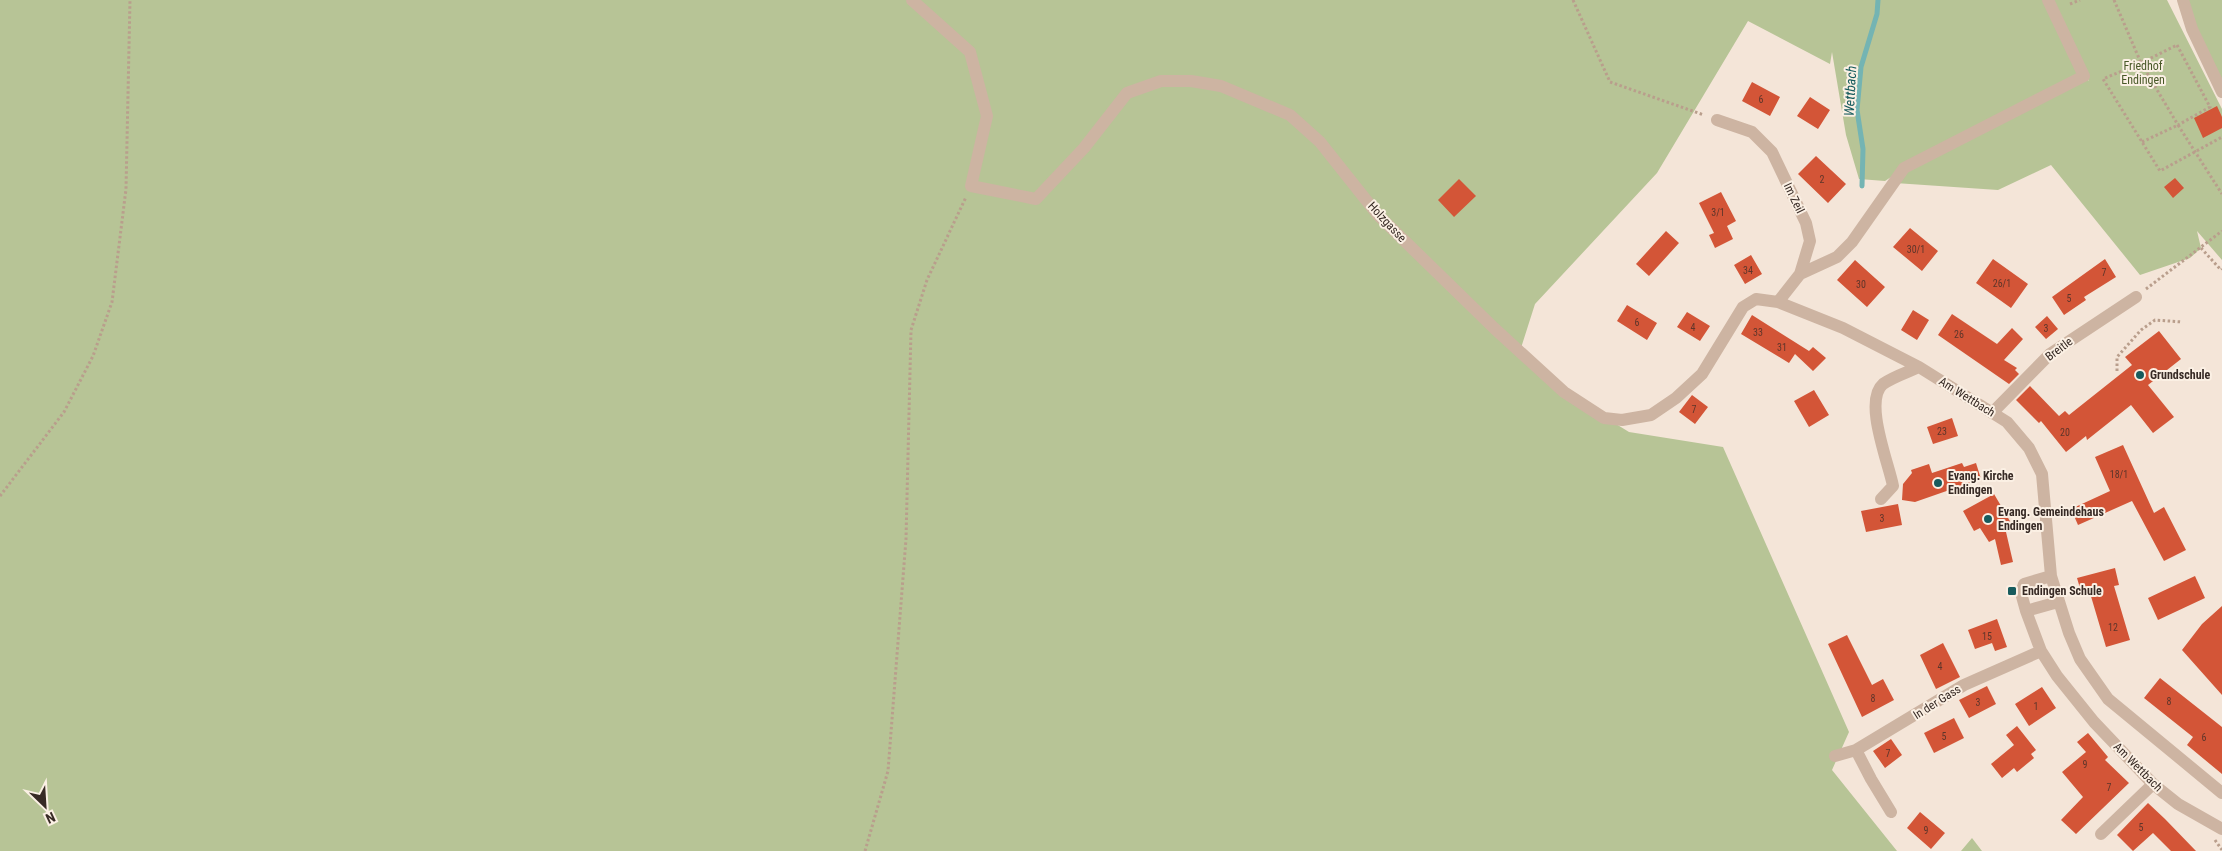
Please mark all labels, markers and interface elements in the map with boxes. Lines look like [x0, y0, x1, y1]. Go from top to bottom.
park label: Friedhof Endingen [2121, 59, 2165, 87]
water label: Wettbach [1841, 65, 1859, 117]
house number: 6 [1759, 94, 1764, 105]
house number: 2 [1820, 174, 1825, 185]
street label: Im Zeil [1781, 181, 1807, 215]
street label: Holzgasse [1365, 199, 1409, 245]
house number: 3/1 [1711, 207, 1725, 218]
house number: 30/1 [1907, 244, 1925, 255]
house number: 34 [1743, 265, 1753, 276]
house number: 7 [2102, 267, 2107, 278]
house number: 26/1 [1993, 278, 2011, 289]
house number: 30 [1856, 279, 1866, 290]
house number: 5 [2067, 293, 2072, 304]
house number: 6 [1635, 317, 1640, 328]
house number: 4 [1691, 322, 1696, 333]
house number: 3 [2044, 323, 2049, 334]
house number: 33 [1753, 327, 1763, 338]
house number: 26 [1954, 329, 1964, 340]
street label: Breitle [2043, 334, 2076, 364]
house number: 31 [1777, 342, 1787, 353]
place label: Grundschule [2150, 368, 2211, 382]
marker: Grundschule [2134, 369, 2146, 381]
street label: Am Wettbach [1936, 374, 1998, 420]
house number: 7 [1692, 404, 1697, 415]
house number: 23 [1937, 426, 1947, 437]
house number: 20 [2060, 427, 2070, 438]
place label: Evang. Kirche Endingen [1948, 469, 2014, 497]
house number: 18/1 [2110, 469, 2128, 480]
marker: Evang. Kirche Endingen [1932, 477, 1944, 489]
place label: Evang. Gemeindehaus Endingen [1998, 505, 2104, 533]
house number: 3 [1880, 513, 1885, 524]
marker: Evang. Gemeindehaus Endingen [1982, 513, 1994, 525]
place label: Endingen Schule [2022, 584, 2102, 598]
marker: Endingen Schule [2006, 585, 2018, 597]
house number: 12 [2108, 622, 2118, 633]
house number: 15 [1982, 631, 1992, 642]
house number: 4 [1938, 661, 1943, 672]
street label: In der Gass [1911, 682, 1963, 722]
house number: 8 [1871, 693, 1876, 704]
house number: 8 [2167, 696, 2172, 707]
house number: 3 [1976, 697, 1981, 708]
house number: 1 [2034, 701, 2038, 712]
house number: 5 [1942, 731, 1947, 742]
house number: 6 [2202, 732, 2207, 743]
street label: Am Wettbach [2111, 740, 2166, 795]
house number: 7 [1886, 748, 1891, 759]
house number: 9 [2083, 759, 2088, 770]
north arrow [20, 781, 70, 831]
house number: 7 [2107, 782, 2112, 793]
text: N [43, 809, 58, 827]
house number: 5 [2139, 822, 2144, 833]
house number: 9 [1924, 825, 1929, 836]

